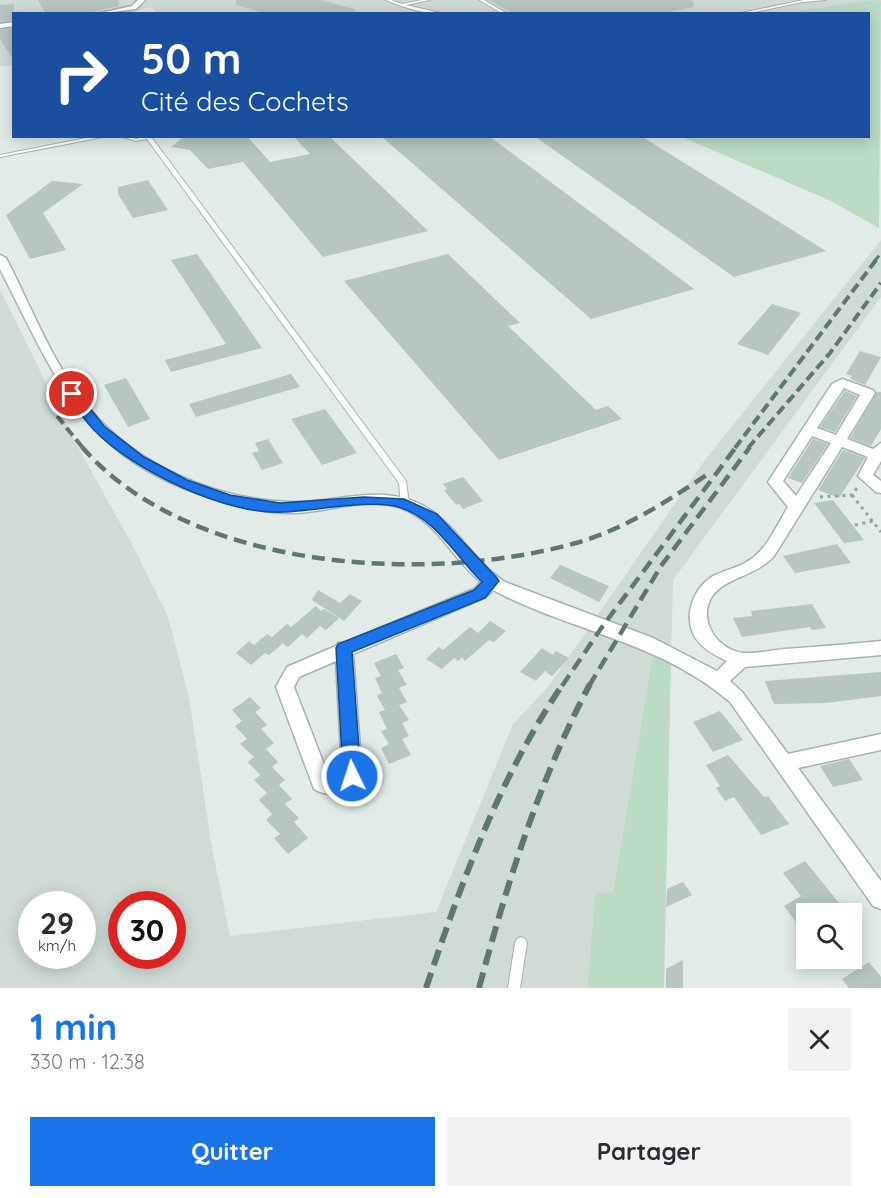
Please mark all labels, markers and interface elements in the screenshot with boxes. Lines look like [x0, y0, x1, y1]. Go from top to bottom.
text: 50 m [141, 32, 241, 85]
icon: right [42, 36, 120, 114]
text: Cité des Cochets [141, 84, 349, 118]
pin [46, 368, 97, 419]
icon: arrive [55, 377, 88, 410]
position arrow [320, 744, 384, 808]
speed limit sign: 30 [108, 891, 186, 969]
map controls [796, 903, 862, 969]
button: search [796, 903, 862, 969]
text: 29 [40, 904, 74, 942]
text: km/h [38, 936, 76, 955]
text: 1 min [30, 1004, 117, 1049]
button: close [788, 1008, 851, 1071]
text: 330 m · 12:38 [30, 1049, 145, 1074]
button: Quitter [30, 1117, 435, 1186]
button: Partager [447, 1117, 851, 1186]

